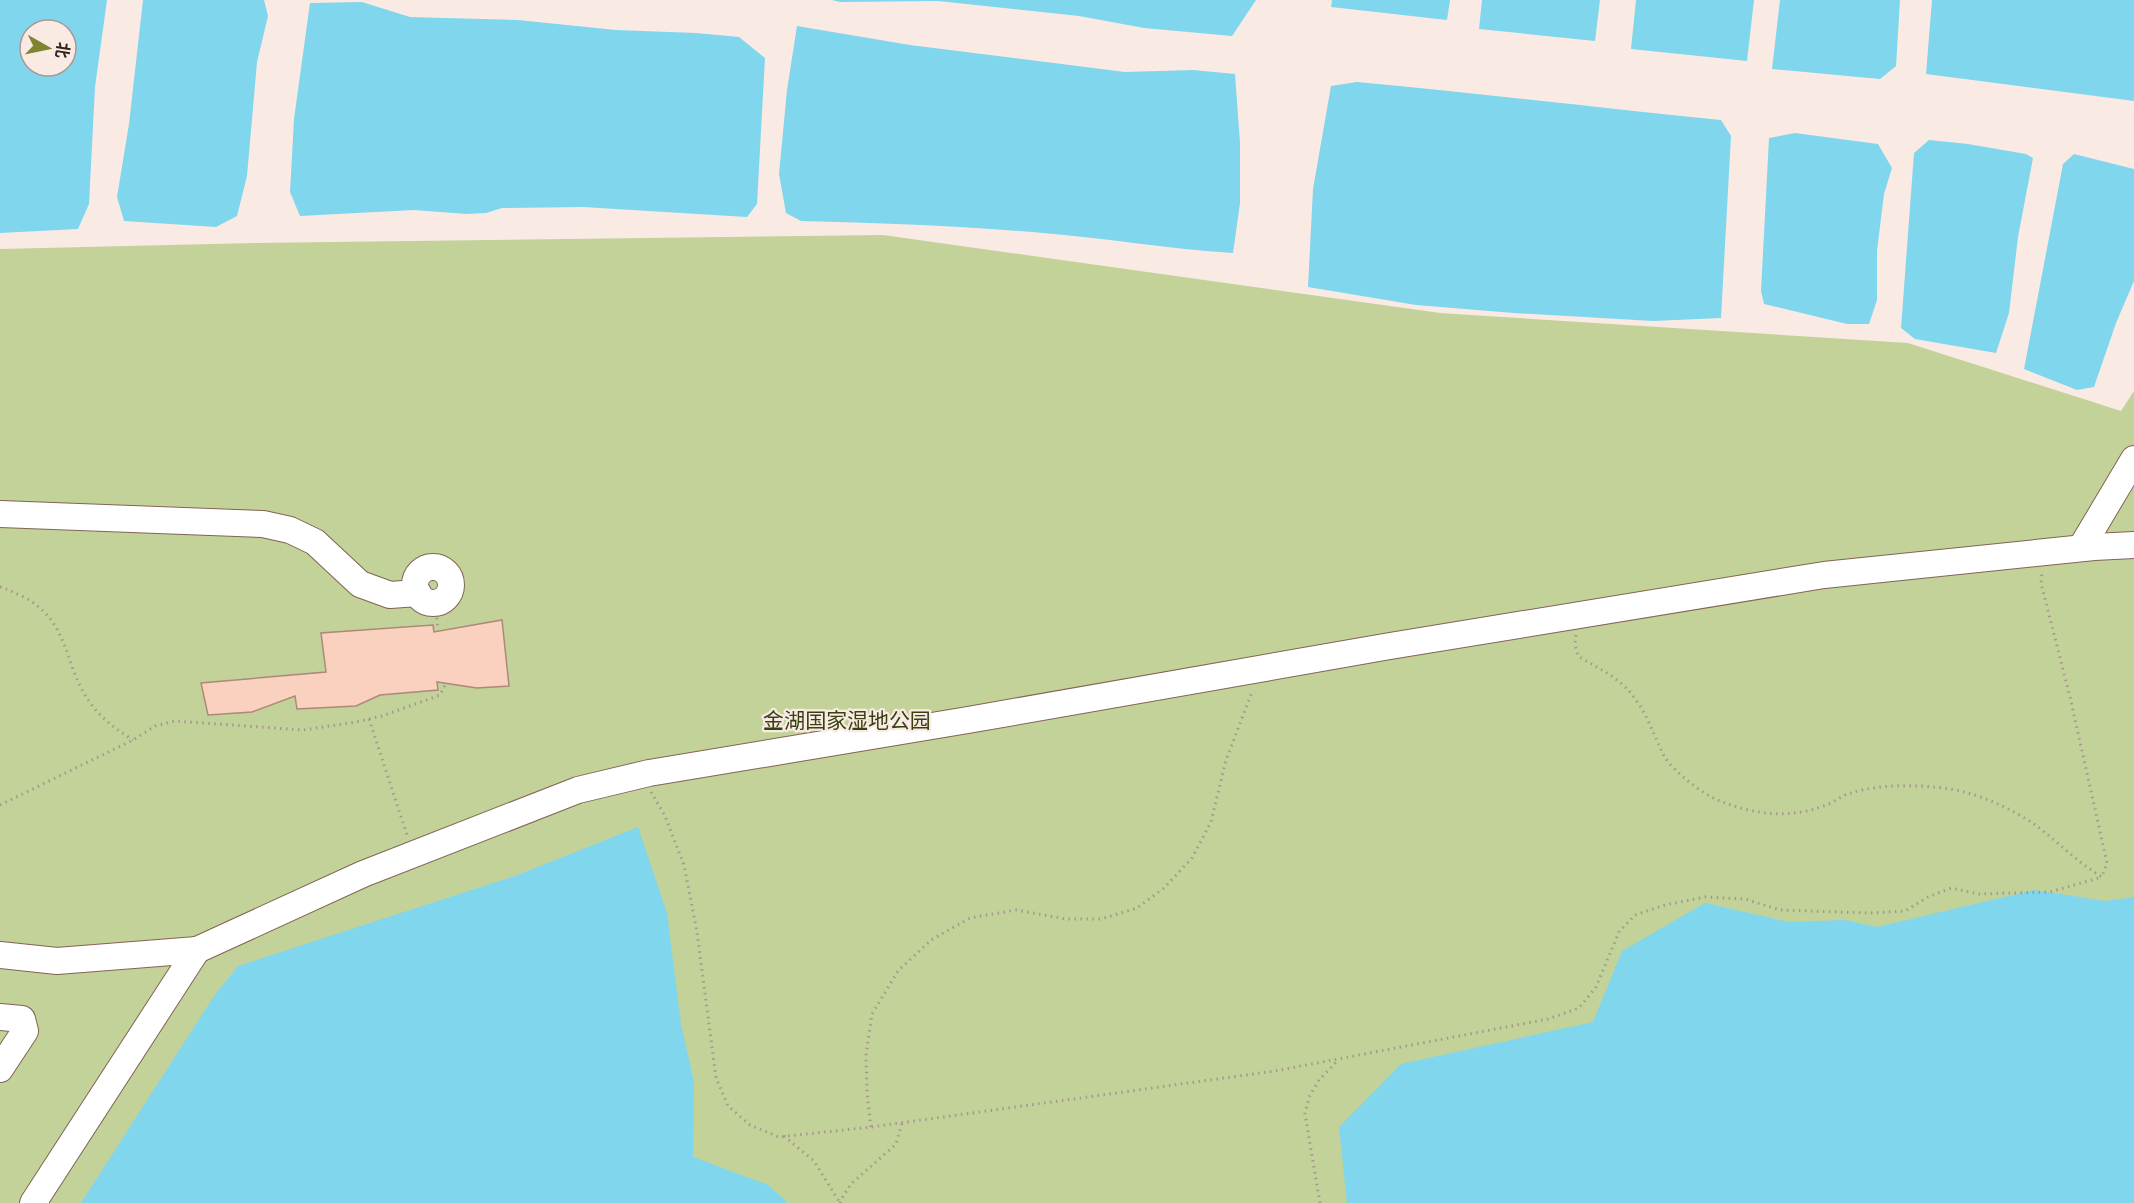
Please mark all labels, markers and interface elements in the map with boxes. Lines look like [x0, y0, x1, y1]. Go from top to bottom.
north arrow [18, 18, 78, 78]
text: 北 [52, 41, 74, 60]
park label: 金湖国家湿地公园 [763, 707, 931, 733]

